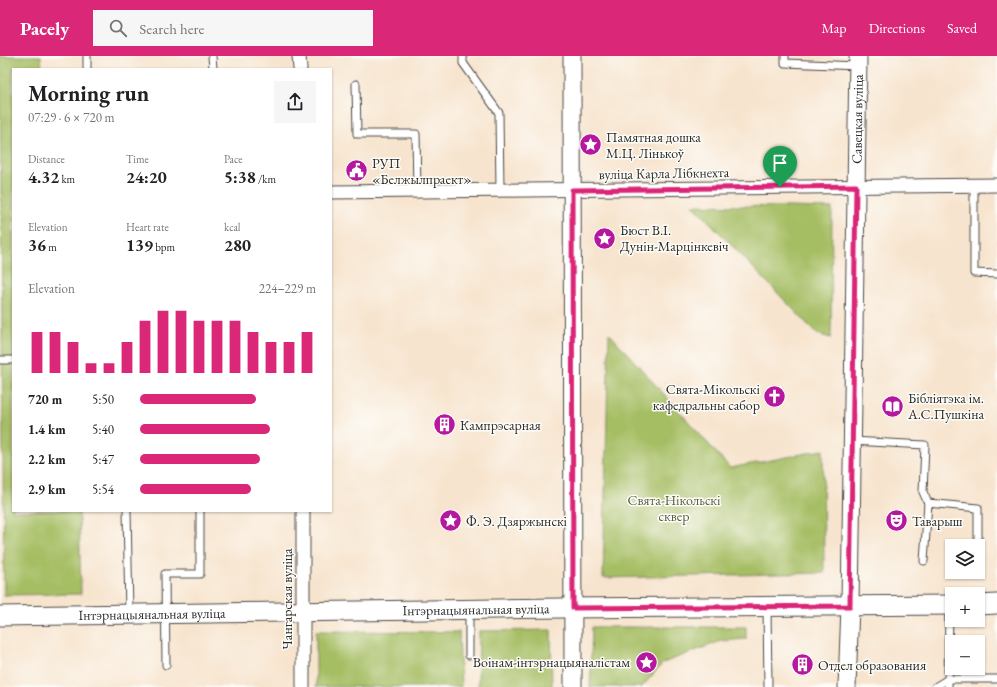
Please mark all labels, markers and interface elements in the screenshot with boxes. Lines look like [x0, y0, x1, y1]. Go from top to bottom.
search box [93, 10, 373, 46]
text: Pacely [20, 16, 69, 41]
icon: search [107, 17, 129, 39]
text: Search here [139, 19, 204, 38]
text: Map [821, 19, 847, 37]
text: Directions [869, 19, 925, 37]
text: Saved [947, 19, 977, 37]
street label: Савецкая вуліца [847, 74, 867, 164]
text: Morning run [28, 79, 149, 108]
button: share [274, 81, 316, 123]
text: 07:29 · 6 × 720 m [28, 109, 115, 126]
place label: Памятная дошка М.Ц. Лінькоў [606, 128, 701, 162]
place icon: Памятная дошка М.Ц. Лінькоў [577, 132, 603, 158]
pin [763, 146, 797, 187]
text: Distance [28, 152, 65, 166]
text: Time [126, 152, 149, 166]
text: Pace [224, 152, 242, 166]
icon: arrive [769, 152, 791, 174]
place label: РУП «Белжылпраект» [372, 154, 472, 188]
public building icon: РУП «Белжылпраект» [343, 158, 369, 184]
street label: вуліца Карла Лібкнехта [598, 163, 730, 183]
text: 4.32 [28, 166, 59, 188]
text: 24:20 [126, 166, 167, 188]
text: 5:38 [224, 166, 256, 188]
text: km [59, 172, 75, 186]
text: /km [256, 172, 276, 186]
text: Elevation [28, 220, 68, 234]
text: Heart rate [126, 220, 169, 234]
text: kcal [224, 220, 241, 234]
place label: Бюст В.І. Дунін-Марцінкевіч [620, 221, 728, 255]
place icon: Бюст В.І. Дунін-Марцінкевіч [592, 225, 618, 251]
text: 36 [28, 234, 46, 256]
text: 139 [126, 234, 153, 256]
text: 280 [224, 234, 251, 256]
text: m [46, 240, 57, 254]
text: bpm [153, 240, 175, 254]
text: Elevation [28, 280, 75, 297]
text: 224–229 m [259, 280, 316, 297]
place label: Свята-Мікольскі кафедральны сабор [653, 380, 761, 414]
church icon: Свята-Мікольскі кафедральны сабор [762, 384, 788, 410]
place label: Бібліятэка ім. А.С.Пушкіна [907, 389, 984, 423]
text: 720 m [28, 391, 62, 408]
text: 5:50 [92, 391, 114, 408]
library icon: Бібліятэка ім. А.С.Пушкіна [880, 393, 906, 419]
building icon: Кампрэсарная [431, 412, 457, 438]
place label: Кампрэсарная [460, 416, 541, 434]
text: 1.4 km [28, 421, 66, 438]
text: 5:40 [92, 421, 114, 438]
text: 2.2 km [28, 451, 66, 468]
text: 5:47 [92, 451, 114, 468]
text: 2.9 km [28, 481, 66, 498]
text: 5:54 [92, 481, 114, 498]
park label: Свята-Нікольскі сквер [628, 491, 721, 525]
place icon: Ф. Э. Дзяржынскі [437, 508, 463, 534]
theatre icon: Таварыш [884, 508, 910, 534]
place label: Ф. Э. Дзяржынскі [466, 512, 568, 530]
place label: Таварыш [912, 512, 963, 530]
map controls [945, 539, 985, 675]
button: layers [945, 539, 985, 579]
street label: Чангарская вуліца [278, 548, 296, 650]
button: + [945, 587, 985, 627]
street label: Інтэрнацыянальная вуліца [402, 599, 550, 619]
street label: Інтэрнацыянальная вуліца [78, 604, 226, 624]
button: − [945, 635, 985, 675]
place icon: Воінам-інтэрнацыяналістам [633, 649, 659, 675]
building icon: Отдел образования [790, 652, 816, 678]
place label: Воінам-інтэрнацыяналістам [473, 653, 630, 671]
place label: Отдел образования [818, 656, 926, 674]

